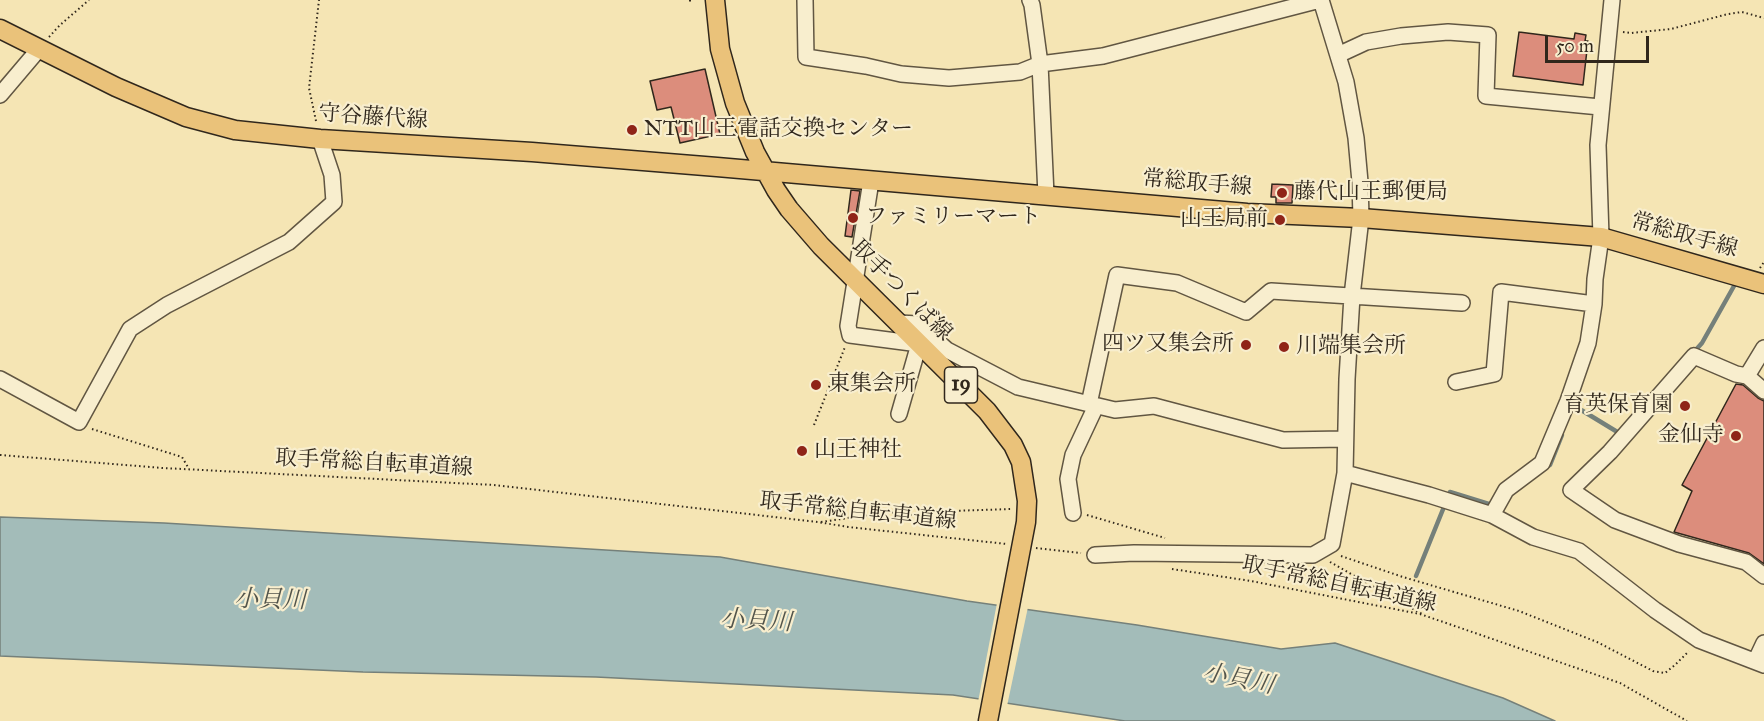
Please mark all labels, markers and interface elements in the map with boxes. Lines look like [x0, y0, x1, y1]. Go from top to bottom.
scale bar [1548, 24, 1652, 62]
text: 50 m [1556, 35, 1594, 57]
street label: 守谷藤代線 [317, 101, 429, 135]
place label: NTT山王電話交換センター [644, 117, 913, 143]
marker: NTT山王電話交換センター [625, 123, 639, 137]
street label: 常総取手線 [1141, 166, 1253, 202]
place label: 藤代山王郵便局 [1294, 180, 1448, 206]
marker: 藤代山王郵便局 [1275, 186, 1289, 200]
place label: ファミリーマート [865, 205, 1041, 231]
place label: 山王局前 [1180, 207, 1268, 233]
street label: 常総取手線 [1627, 208, 1741, 264]
marker: ファミリーマート [846, 211, 860, 225]
marker: 山王局前 [1273, 213, 1287, 227]
street label: 取手つくば線 [845, 235, 957, 347]
place label: 四ツ又集会所 [1102, 332, 1234, 358]
place label: 川端集会所 [1296, 334, 1406, 360]
marker: 四ツ又集会所 [1239, 338, 1253, 352]
marker: 川端集会所 [1277, 340, 1291, 354]
road number: 19 [944, 367, 978, 403]
place label: 東集会所 [828, 372, 916, 398]
marker: 東集会所 [809, 378, 823, 392]
place label: 育英保育園 [1563, 393, 1673, 419]
marker: 育英保育園 [1678, 399, 1692, 413]
place label: 金仙寺 [1658, 423, 1724, 449]
marker: 金仙寺 [1729, 429, 1743, 443]
place label: 山王神社 [814, 438, 902, 464]
marker: 山王神社 [795, 444, 809, 458]
street label: 取手常総自転車道線 [274, 446, 474, 482]
street label: 取手常総自転車道線 [758, 489, 958, 535]
street label: 取手常総自転車道線 [1239, 552, 1439, 618]
water label: 小貝川 [234, 586, 306, 616]
water label: 小貝川 [719, 606, 793, 638]
water label: 小貝川 [1200, 659, 1276, 701]

